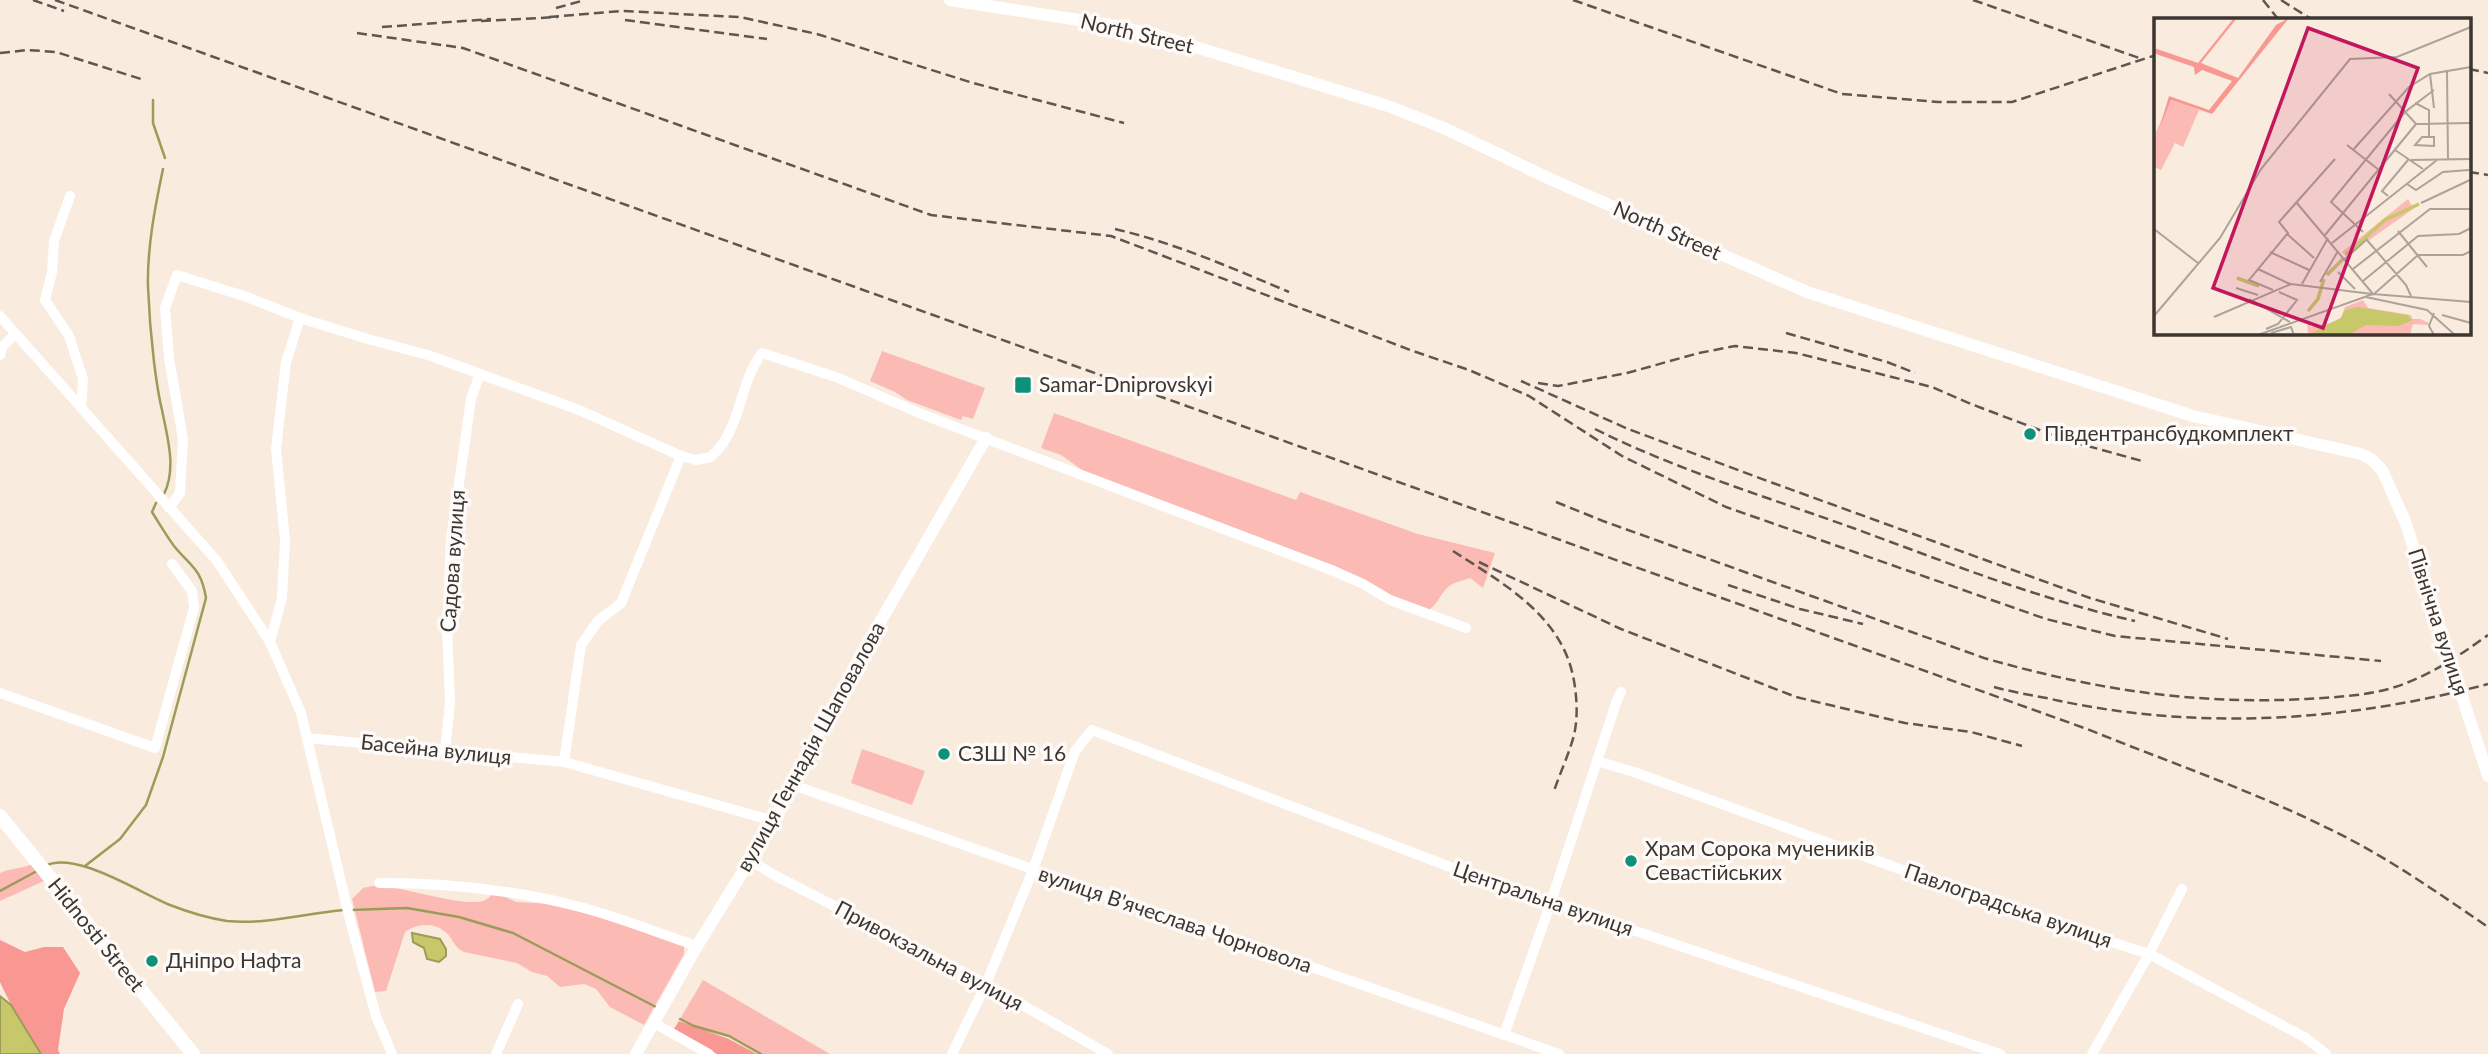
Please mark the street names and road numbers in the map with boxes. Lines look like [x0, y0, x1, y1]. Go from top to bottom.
street label: North Street [1078, 7, 1197, 58]
street label: North Street [1610, 195, 1726, 265]
street label: Садова вулиця [434, 489, 469, 633]
street label: Північна вулиця [2404, 545, 2475, 698]
street label: вулиця Геннадія Шаповалова [730, 617, 889, 876]
street label: Басейна вулиця [360, 728, 513, 769]
street label: Центральна вулиця [1450, 855, 1637, 940]
street label: Павлоградська вулиця [1901, 857, 2116, 952]
street label: вулиця В'ячеслава Чорновола [1036, 860, 1315, 977]
street label: Hidnosti Street [44, 872, 151, 996]
street label: Привокзальна вулиця [831, 894, 1028, 1015]

